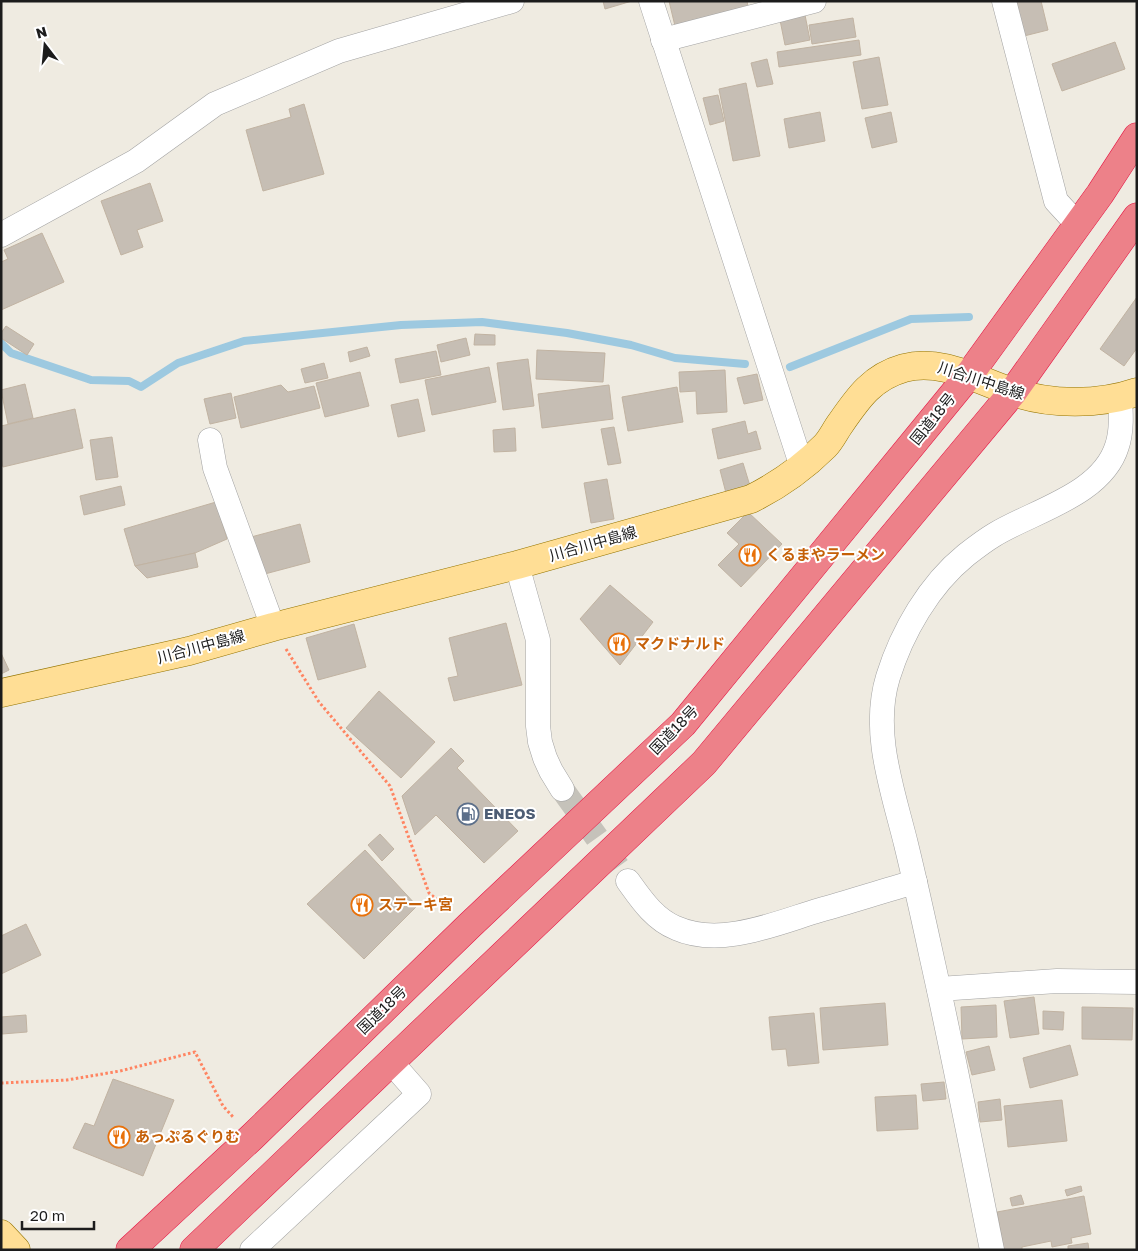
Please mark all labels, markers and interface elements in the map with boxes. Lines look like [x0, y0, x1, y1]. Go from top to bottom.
north arrow [20, 20, 70, 70]
text: N [34, 22, 49, 42]
street label: 川合川中島線 [936, 358, 1027, 403]
street label: 国道18号 [906, 389, 959, 448]
street label: 川合川中島線 [547, 522, 638, 564]
restaurant icon: くるまやラーメン [738, 543, 762, 567]
place label: くるまやラーメン [766, 545, 885, 563]
street label: 川合川中島線 [155, 626, 247, 666]
restaurant icon: マクドナルド [607, 632, 631, 656]
place label: マクドナルド [635, 634, 725, 652]
street label: 国道18号 [645, 701, 701, 758]
fuel station icon: ENEOS [456, 802, 480, 826]
place label: ENEOS [484, 804, 536, 822]
restaurant icon: ステーキ宮 [350, 893, 374, 917]
place label: ステーキ宮 [378, 895, 453, 913]
street label: 国道18号 [353, 981, 410, 1037]
restaurant icon: あっぷるぐりむ [107, 1125, 131, 1149]
place label: あっぷるぐりむ [135, 1127, 240, 1145]
scale bar [22, 1198, 95, 1230]
text: 20 m [30, 1206, 65, 1224]

